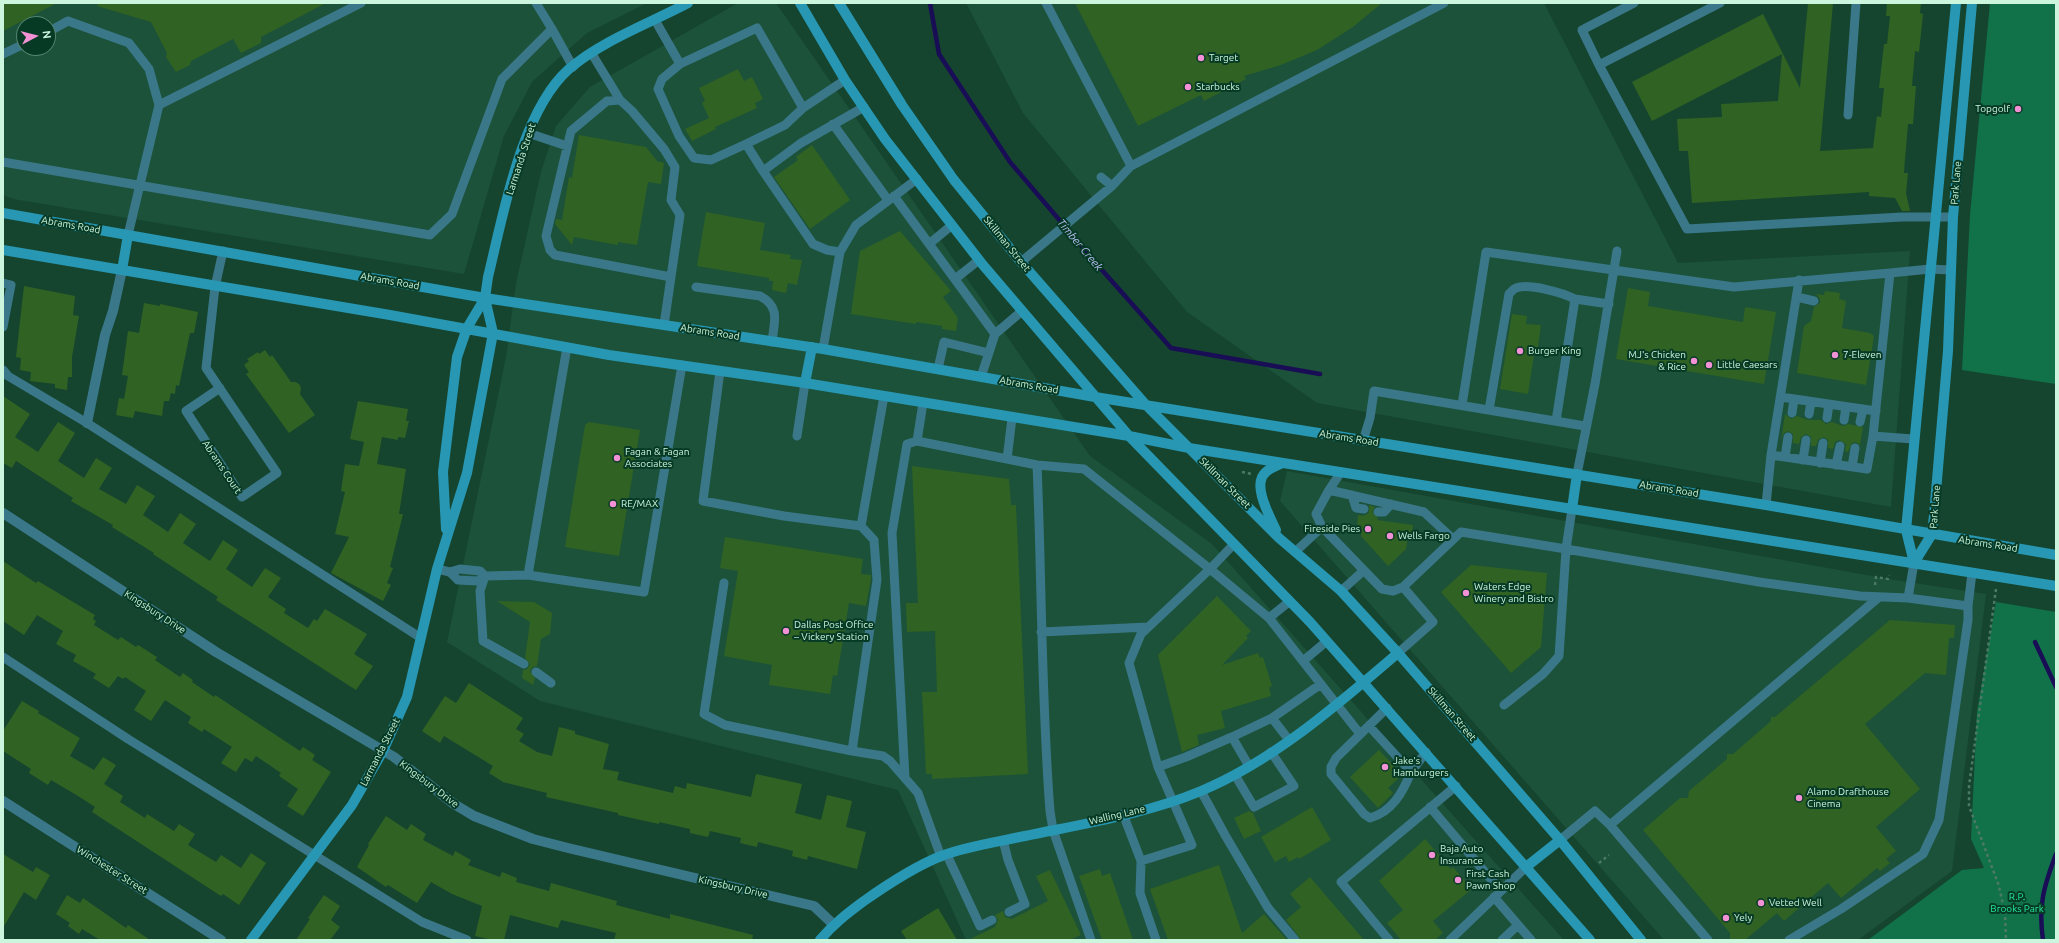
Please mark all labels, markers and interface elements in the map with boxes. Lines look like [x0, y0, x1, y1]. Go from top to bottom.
north arrow [16, 16, 56, 56]
text: N [40, 30, 53, 39]
place label: Target [1209, 52, 1238, 64]
marker: Target [1196, 53, 1206, 63]
place label: Starbucks [1196, 81, 1240, 93]
marker: Starbucks [1183, 82, 1193, 92]
place label: Topgolf [1975, 103, 2010, 115]
marker: Topgolf [2013, 104, 2023, 114]
street label: Larmanda Street [504, 122, 538, 196]
street label: Park Lane [1948, 161, 1964, 205]
street label: Abrams Road [41, 214, 101, 236]
street label: Skillman Street [981, 214, 1033, 274]
water label: Timber Creek [1054, 216, 1106, 274]
street label: Abrams Road [360, 270, 420, 292]
street label: Abrams Road [680, 321, 740, 343]
place label: Burger King [1528, 345, 1581, 357]
marker: Burger King [1515, 346, 1525, 356]
place label: MJ's Chicken & Rice [1628, 349, 1686, 372]
place label: 7-Eleven [1843, 349, 1881, 361]
marker: 7-Eleven [1830, 350, 1840, 360]
marker: MJ's Chicken & Rice [1689, 356, 1699, 366]
place label: Little Caesars [1717, 359, 1777, 371]
marker: Little Caesars [1704, 360, 1714, 370]
street label: Abrams Road [999, 374, 1059, 396]
street label: Abrams Road [1319, 427, 1379, 449]
street label: Abrams Court [200, 438, 244, 496]
place label: Fagan & Fagan Associates [625, 446, 689, 470]
marker: Fagan & Fagan Associates [612, 453, 622, 463]
street label: Skillman Street [1197, 455, 1253, 511]
street label: Abrams Road [1639, 478, 1699, 500]
street label: Park Lane [1927, 485, 1943, 529]
place label: RE/MAX [621, 498, 658, 510]
marker: RE/MAX [608, 499, 618, 509]
place label: Fireside Pies [1304, 523, 1360, 535]
marker: Fireside Pies [1363, 524, 1373, 534]
place label: Wells Fargo [1398, 530, 1450, 542]
marker: Wells Fargo [1385, 531, 1395, 541]
street label: Abrams Road [1958, 533, 2018, 555]
place label: Waters Edge Winery and Bistro [1474, 581, 1554, 604]
street label: Kingsbury Drive [122, 588, 188, 636]
marker: Waters Edge Winery and Bistro [1461, 588, 1471, 598]
place label: Dallas Post Office – Vickery Station [794, 619, 873, 642]
marker: Dallas Post Office – Vickery Station [781, 626, 791, 636]
street label: Skillman Street [1425, 685, 1479, 743]
street label: Larmanda Street [358, 716, 402, 788]
place label: Jake's Hamburgers [1393, 755, 1448, 778]
street label: Kingsbury Drive [397, 758, 461, 810]
marker: Jake's Hamburgers [1380, 762, 1390, 772]
place label: Alamo Drafthouse Cinema [1807, 786, 1889, 810]
marker: Alamo Drafthouse Cinema [1794, 793, 1804, 803]
street label: Walling Lane [1088, 803, 1146, 827]
street label: Winchester Street [74, 843, 150, 897]
place label: Baja Auto Insurance [1440, 843, 1483, 866]
marker: Baja Auto Insurance [1427, 850, 1437, 860]
place label: First Cash Pawn Shop [1466, 868, 1515, 892]
street label: Kingsbury Drive [697, 873, 769, 901]
marker: First Cash Pawn Shop [1453, 875, 1463, 885]
park label: R.P. Brooks Park [1990, 891, 2044, 914]
place label: Vetted Well [1769, 897, 1822, 909]
marker: Vetted Well [1756, 898, 1766, 908]
place label: Yely [1734, 912, 1752, 924]
marker: Yely [1721, 913, 1731, 923]

